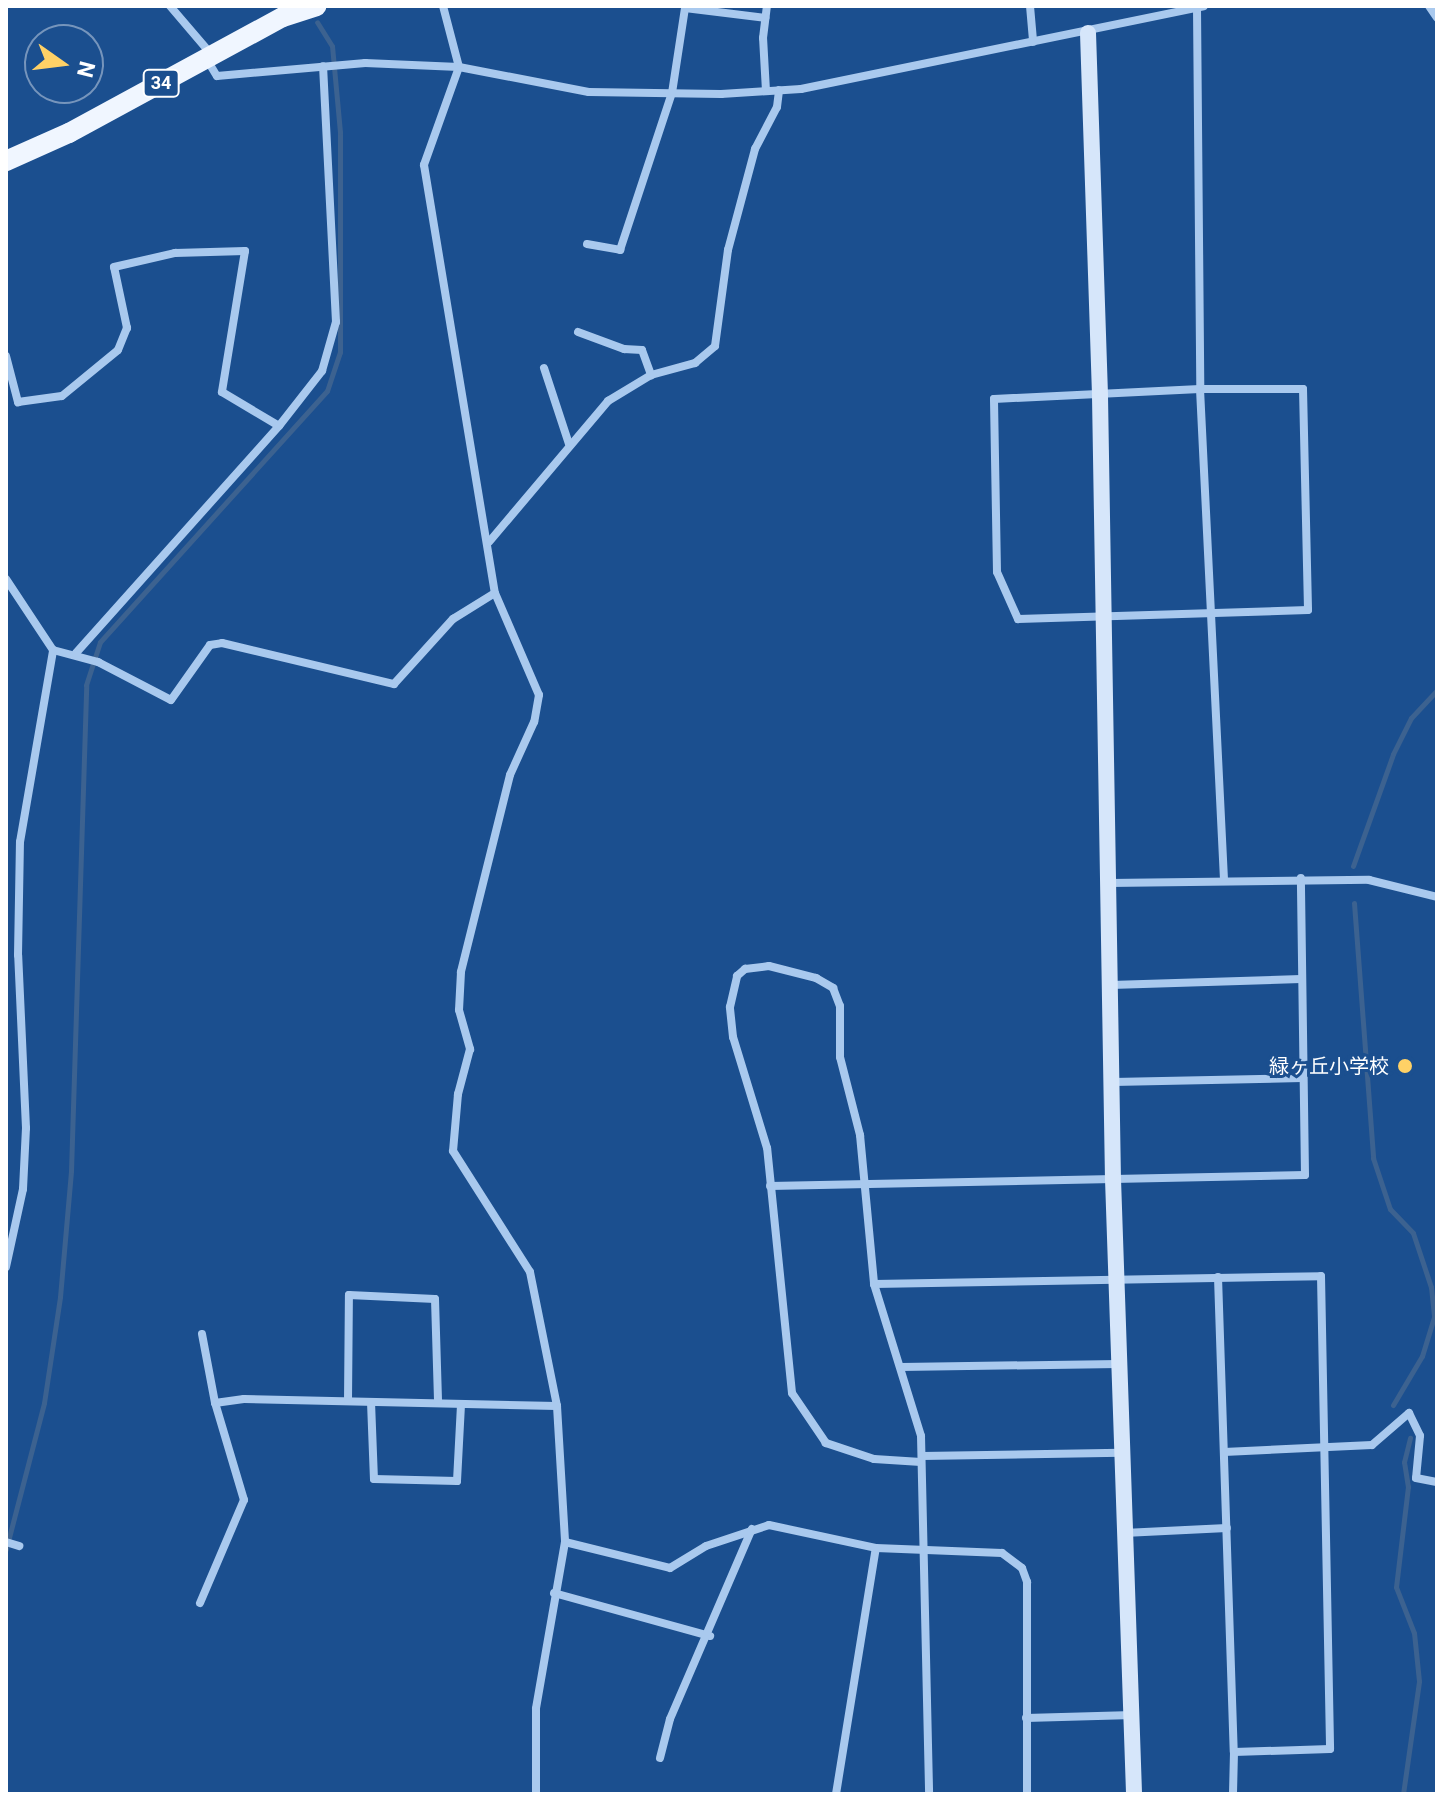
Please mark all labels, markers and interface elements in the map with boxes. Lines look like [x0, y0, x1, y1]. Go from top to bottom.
north arrow [24, 24, 104, 104]
text: N [72, 59, 100, 80]
road number: 34 [141, 69, 181, 97]
place label: 緑ヶ丘小学校 [1269, 1054, 1389, 1078]
marker: 緑ヶ丘小学校 [1396, 1057, 1414, 1075]

